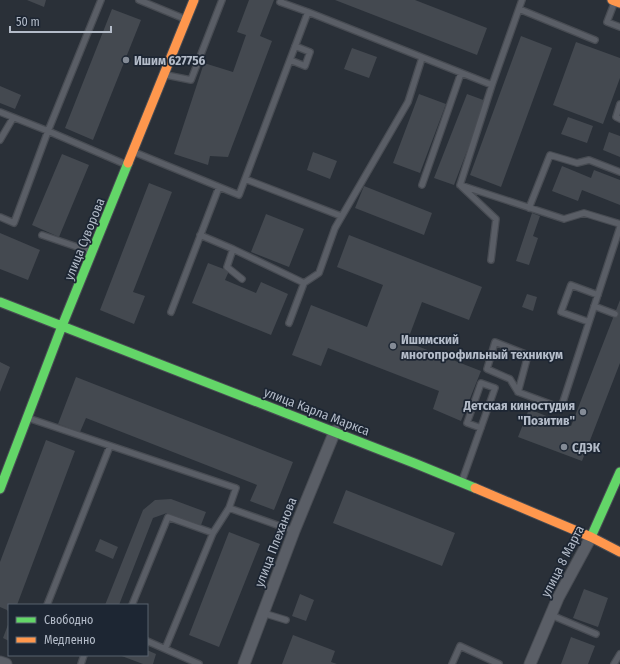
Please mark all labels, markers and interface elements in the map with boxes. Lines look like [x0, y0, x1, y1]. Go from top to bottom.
scale bar [10, 8, 111, 34]
text: 50 m [16, 15, 40, 29]
place label: Ишим 627756 [134, 53, 206, 68]
marker: Ишим 627756 [121, 55, 131, 65]
street label: улица Суворова [61, 196, 108, 282]
place label: Ишимский многопрофильный техникум [401, 332, 563, 362]
marker: Ишимский многопрофильный техникум [388, 341, 398, 351]
street label: улица Карла Маркса [262, 384, 372, 439]
place label: Детская киностудия "Позитив" [463, 398, 575, 428]
marker: Детская киностудия "Позитив" [578, 407, 588, 417]
place label: СДЭК [572, 440, 601, 455]
marker: СДЭК [559, 442, 569, 452]
street label: улица Плеханова [251, 495, 299, 589]
street label: улица 8 Марта [538, 523, 587, 600]
legend [8, 604, 148, 656]
text: Свободно [44, 613, 93, 627]
text: Медленно [44, 633, 96, 647]

